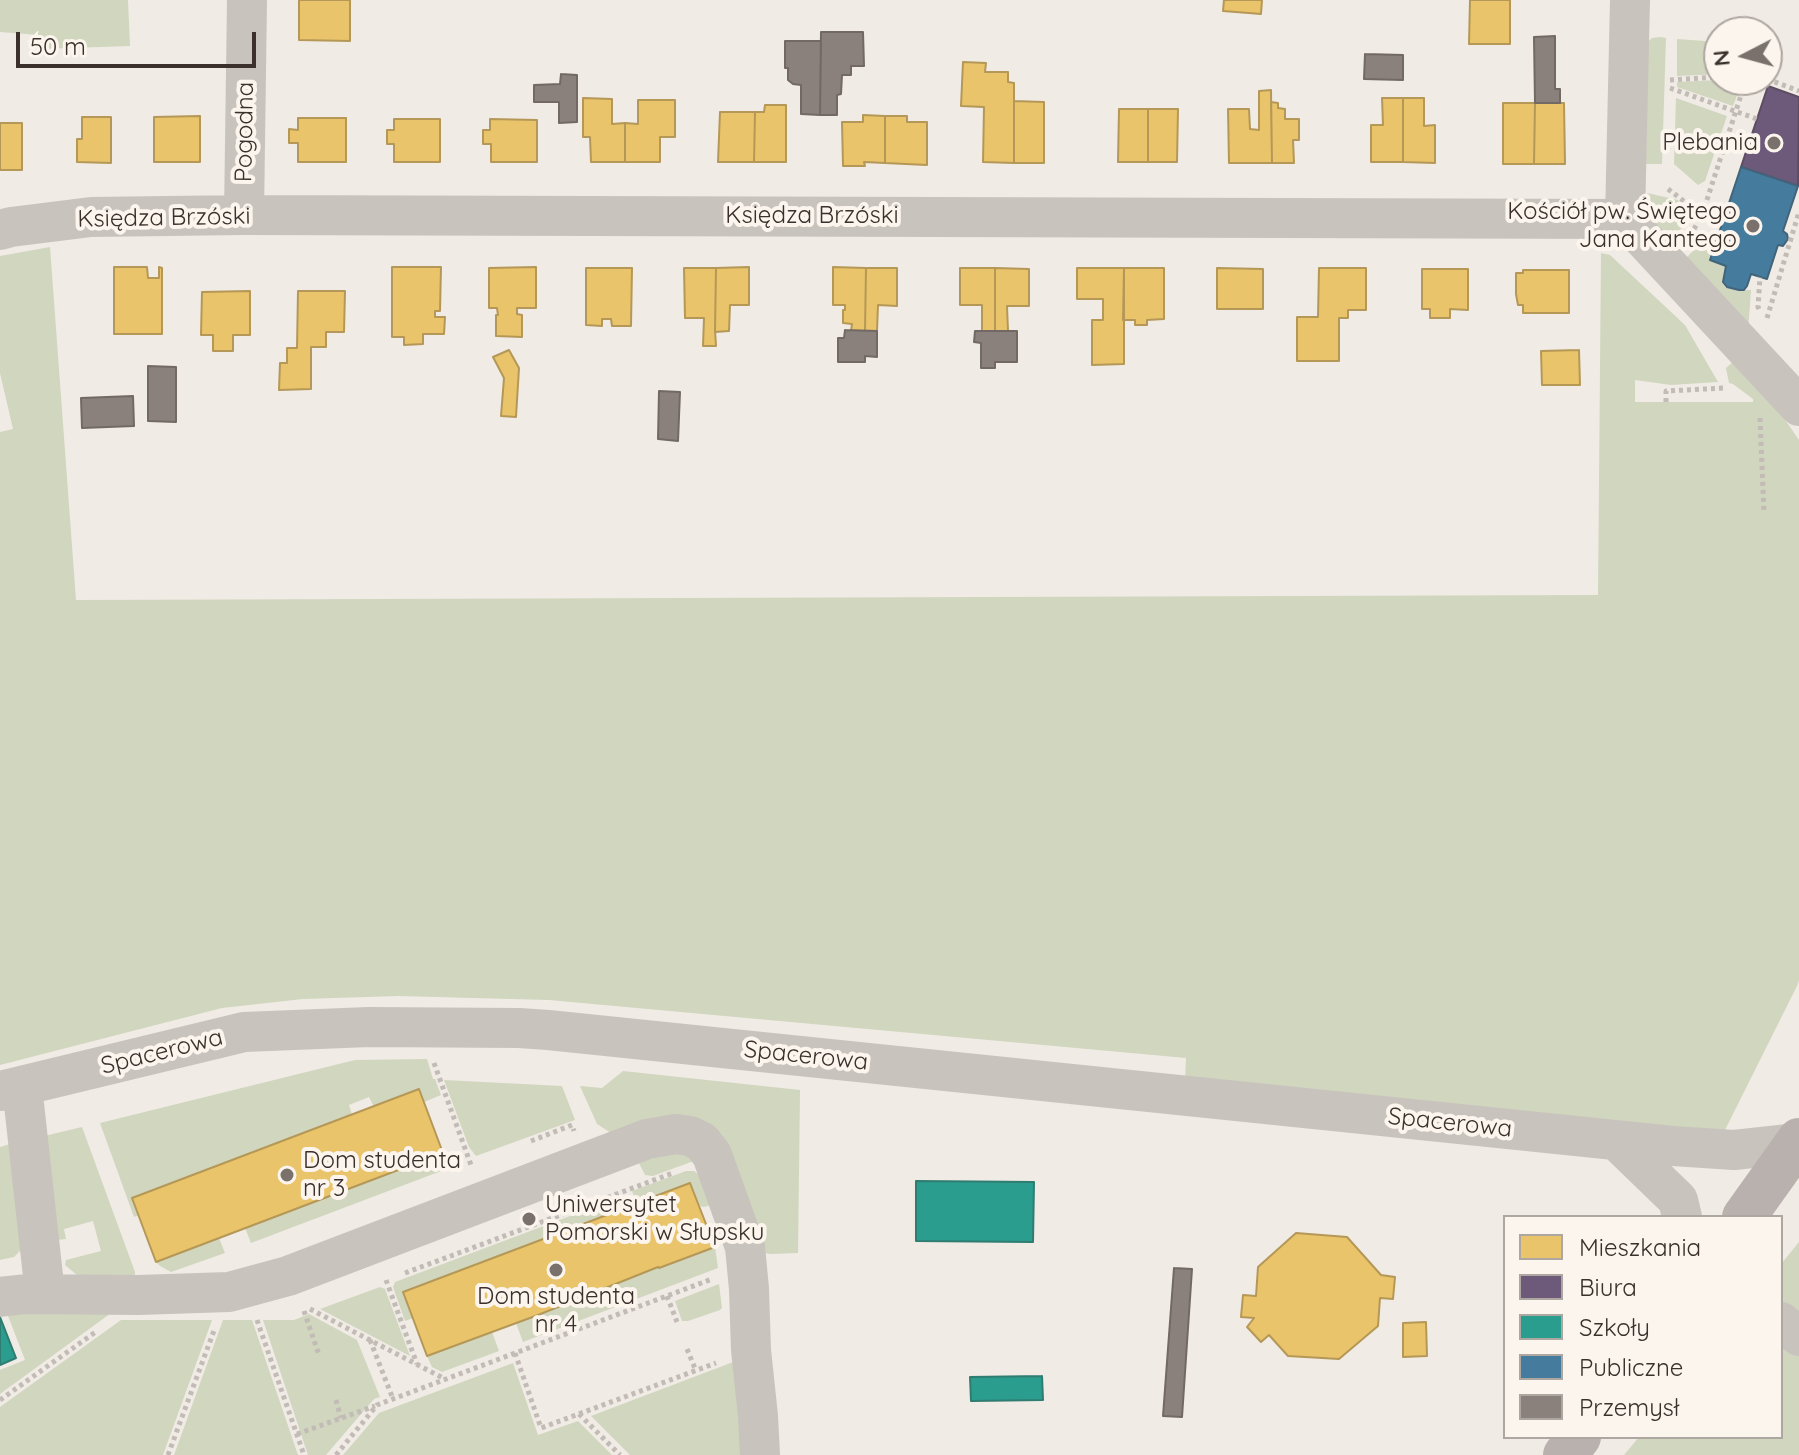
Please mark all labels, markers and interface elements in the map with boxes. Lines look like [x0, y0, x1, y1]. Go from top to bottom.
scale bar [20, 16, 260, 66]
north arrow [1703, 16, 1783, 96]
text: 50 m [30, 31, 86, 61]
text: N [1706, 49, 1736, 68]
street label: Pogodna [230, 82, 260, 182]
place label: Plebania [1662, 129, 1758, 157]
marker: Plebania [1765, 134, 1783, 152]
place label: Kościół pw. Świętego Jana Kantego [1507, 198, 1737, 254]
street label: Księdza Brzóski [77, 202, 251, 234]
street label: Księdza Brzóski [725, 202, 899, 230]
marker: Kościół pw. Świętego Jana Kantego [1744, 217, 1762, 235]
street label: Spacerowa [98, 1023, 226, 1081]
street label: Spacerowa [743, 1035, 869, 1077]
street label: Spacerowa [1387, 1102, 1513, 1144]
place label: Dom studenta nr 3 [303, 1147, 461, 1203]
marker: Dom studenta nr 3 [278, 1166, 296, 1184]
place label: Uniwersytet Pomorski w Słupsku [545, 1191, 764, 1247]
marker: Uniwersytet Pomorski w Słupsku [520, 1210, 538, 1228]
legend [1503, 1215, 1783, 1439]
text: Mieszkania [1579, 1232, 1701, 1262]
marker: Dom studenta nr 4 [547, 1261, 565, 1279]
text: Biura [1579, 1272, 1637, 1302]
place label: Dom studenta nr 4 [477, 1283, 635, 1339]
text: Szkoły [1579, 1312, 1650, 1342]
text: Publiczne [1579, 1352, 1683, 1382]
text: Przemysł [1579, 1392, 1679, 1422]

